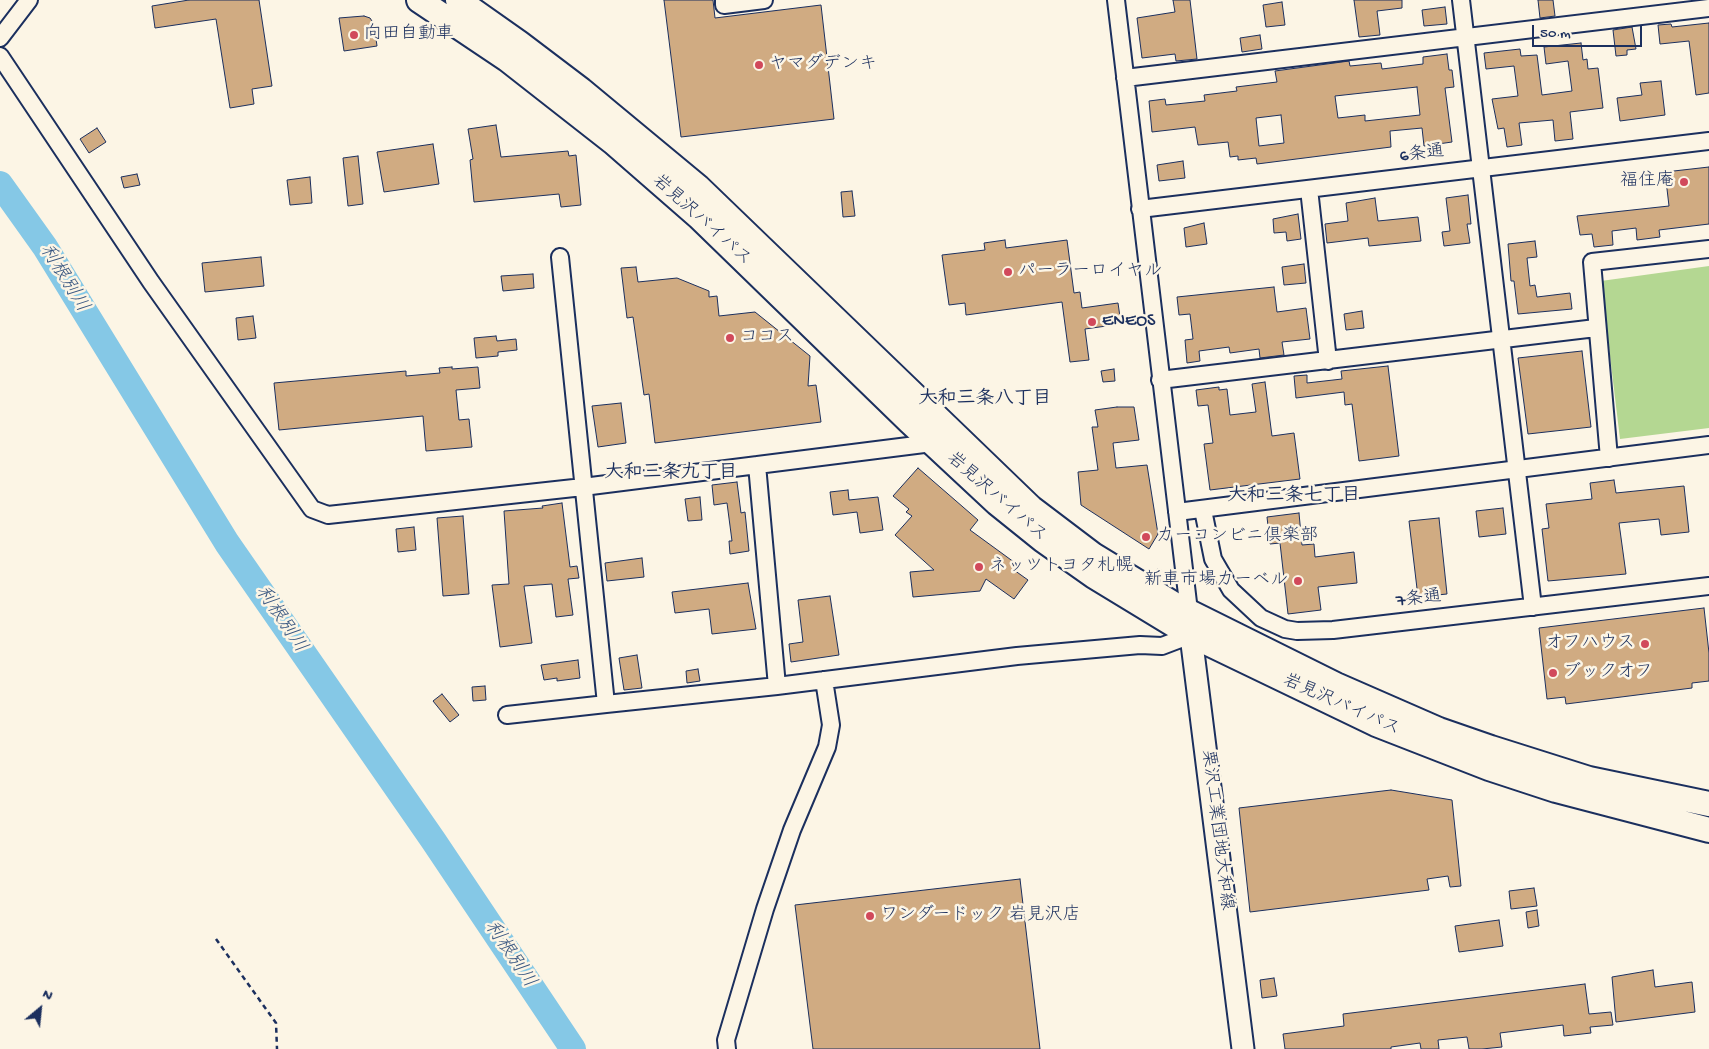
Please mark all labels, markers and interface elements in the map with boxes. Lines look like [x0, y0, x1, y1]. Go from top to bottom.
scale bar [1534, 15, 1644, 47]
place label: 向田自動車 [364, 24, 454, 46]
text: 50 m [1540, 25, 1571, 43]
marker: 向田自動車 [348, 29, 360, 41]
place label: ヤマダデンキ [769, 54, 877, 76]
marker: ヤマダデンキ [753, 59, 765, 71]
street label: 6条通 [1398, 142, 1446, 168]
street label: 岩見沢バイパス [647, 171, 755, 271]
place label: 福住庵 [1620, 171, 1674, 193]
marker: 福住庵 [1678, 176, 1690, 188]
water label: 利根別川 [33, 241, 93, 317]
place label: パーラーロイヤル [1018, 261, 1162, 283]
marker: パーラーロイヤル [1002, 266, 1014, 278]
place label: ENEOS [1102, 311, 1155, 333]
marker: ENEOS [1086, 316, 1098, 328]
place label: ココス [740, 327, 794, 349]
marker: ココス [724, 332, 736, 344]
district label: 大和三条八丁目 [919, 389, 1051, 411]
street label: 岩見沢バイパス [941, 449, 1051, 547]
district label: 大和三条九丁目 [605, 463, 737, 485]
district label: 大和三条七丁目 [1228, 486, 1360, 508]
place label: カーコンビニ倶楽部 [1156, 526, 1318, 548]
marker: カーコンビニ倶楽部 [1140, 531, 1152, 543]
place label: ネッツトヨタ札幌 [989, 556, 1133, 578]
marker: ネッツトヨタ札幌 [973, 561, 985, 573]
place label: 新車市場カーベル [1144, 570, 1288, 592]
marker: 新車市場カーベル [1292, 575, 1304, 587]
water label: 利根別川 [249, 582, 311, 658]
street label: 7条通 [1395, 587, 1443, 613]
place label: オフハウス [1545, 633, 1635, 655]
marker: オフハウス [1639, 638, 1651, 650]
place label: ブックオフ [1563, 662, 1653, 684]
marker: ブックオフ [1547, 667, 1559, 679]
street label: 岩見沢バイパス [1279, 671, 1403, 741]
street label: 栗沢工業団地大和線 [1195, 748, 1237, 912]
place label: ワンダードック 岩見沢店 [880, 905, 1080, 927]
marker: ワンダードック 岩見沢店 [864, 910, 876, 922]
water label: 利根別川 [478, 917, 540, 993]
north arrow [15, 984, 65, 1034]
text: N [39, 986, 55, 1005]

